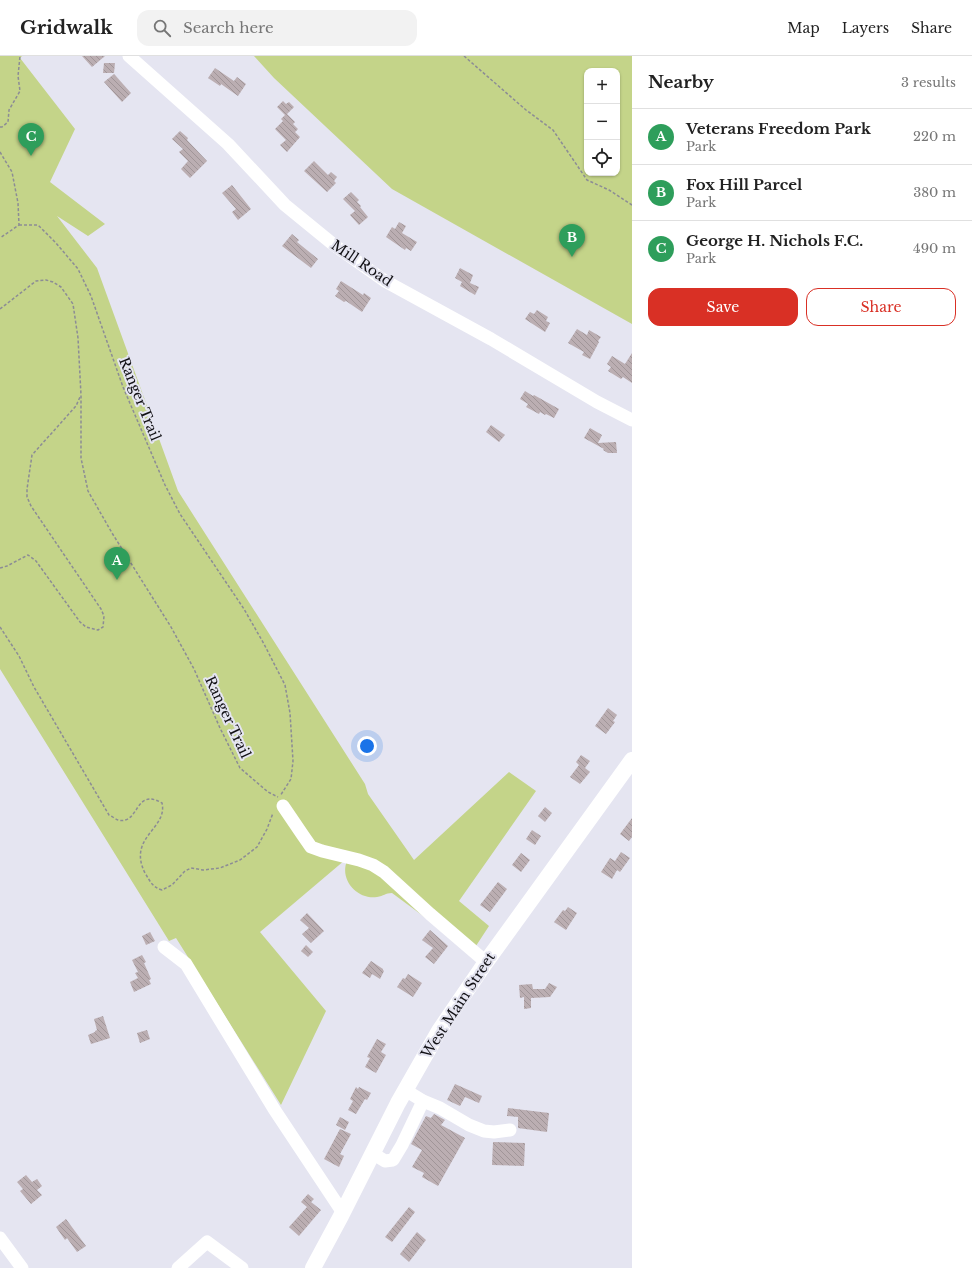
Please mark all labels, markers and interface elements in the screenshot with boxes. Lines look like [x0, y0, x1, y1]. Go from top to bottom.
search box [137, 10, 417, 46]
text: Gridwalk [20, 16, 113, 39]
icon: search [151, 17, 173, 39]
text: Search here [183, 18, 274, 37]
text: Map [787, 19, 820, 37]
text: Layers [842, 19, 889, 37]
text: Share [911, 19, 952, 37]
map controls [584, 68, 620, 176]
button: + [584, 68, 620, 104]
text: Nearby [648, 72, 714, 93]
text: 3 results [901, 74, 956, 91]
button: − [584, 104, 620, 140]
text: Veterans Freedom Park [686, 119, 871, 138]
pin: C [18, 123, 44, 156]
text: A [656, 128, 666, 145]
text: 220 m [913, 128, 956, 145]
text: Park [686, 138, 716, 155]
button: locate [584, 140, 620, 176]
text: Fox Hill Parcel [686, 175, 802, 194]
text: B [656, 184, 666, 201]
text: 380 m [913, 184, 956, 201]
text: Park [686, 194, 716, 211]
pin: B [559, 224, 585, 257]
text: George H. Nichols F.C. [686, 231, 863, 250]
street label: Mill Road [328, 236, 397, 290]
text: C [656, 240, 666, 257]
text: 490 m [913, 240, 956, 257]
text: Park [686, 250, 716, 267]
button: Save [648, 288, 798, 326]
button: Share [806, 288, 956, 326]
street label: Ranger Trail [115, 355, 165, 444]
pin: A [104, 547, 130, 580]
street label: Ranger Trail [201, 673, 255, 761]
your location [357, 736, 377, 756]
street label: West Main Street [417, 948, 499, 1062]

